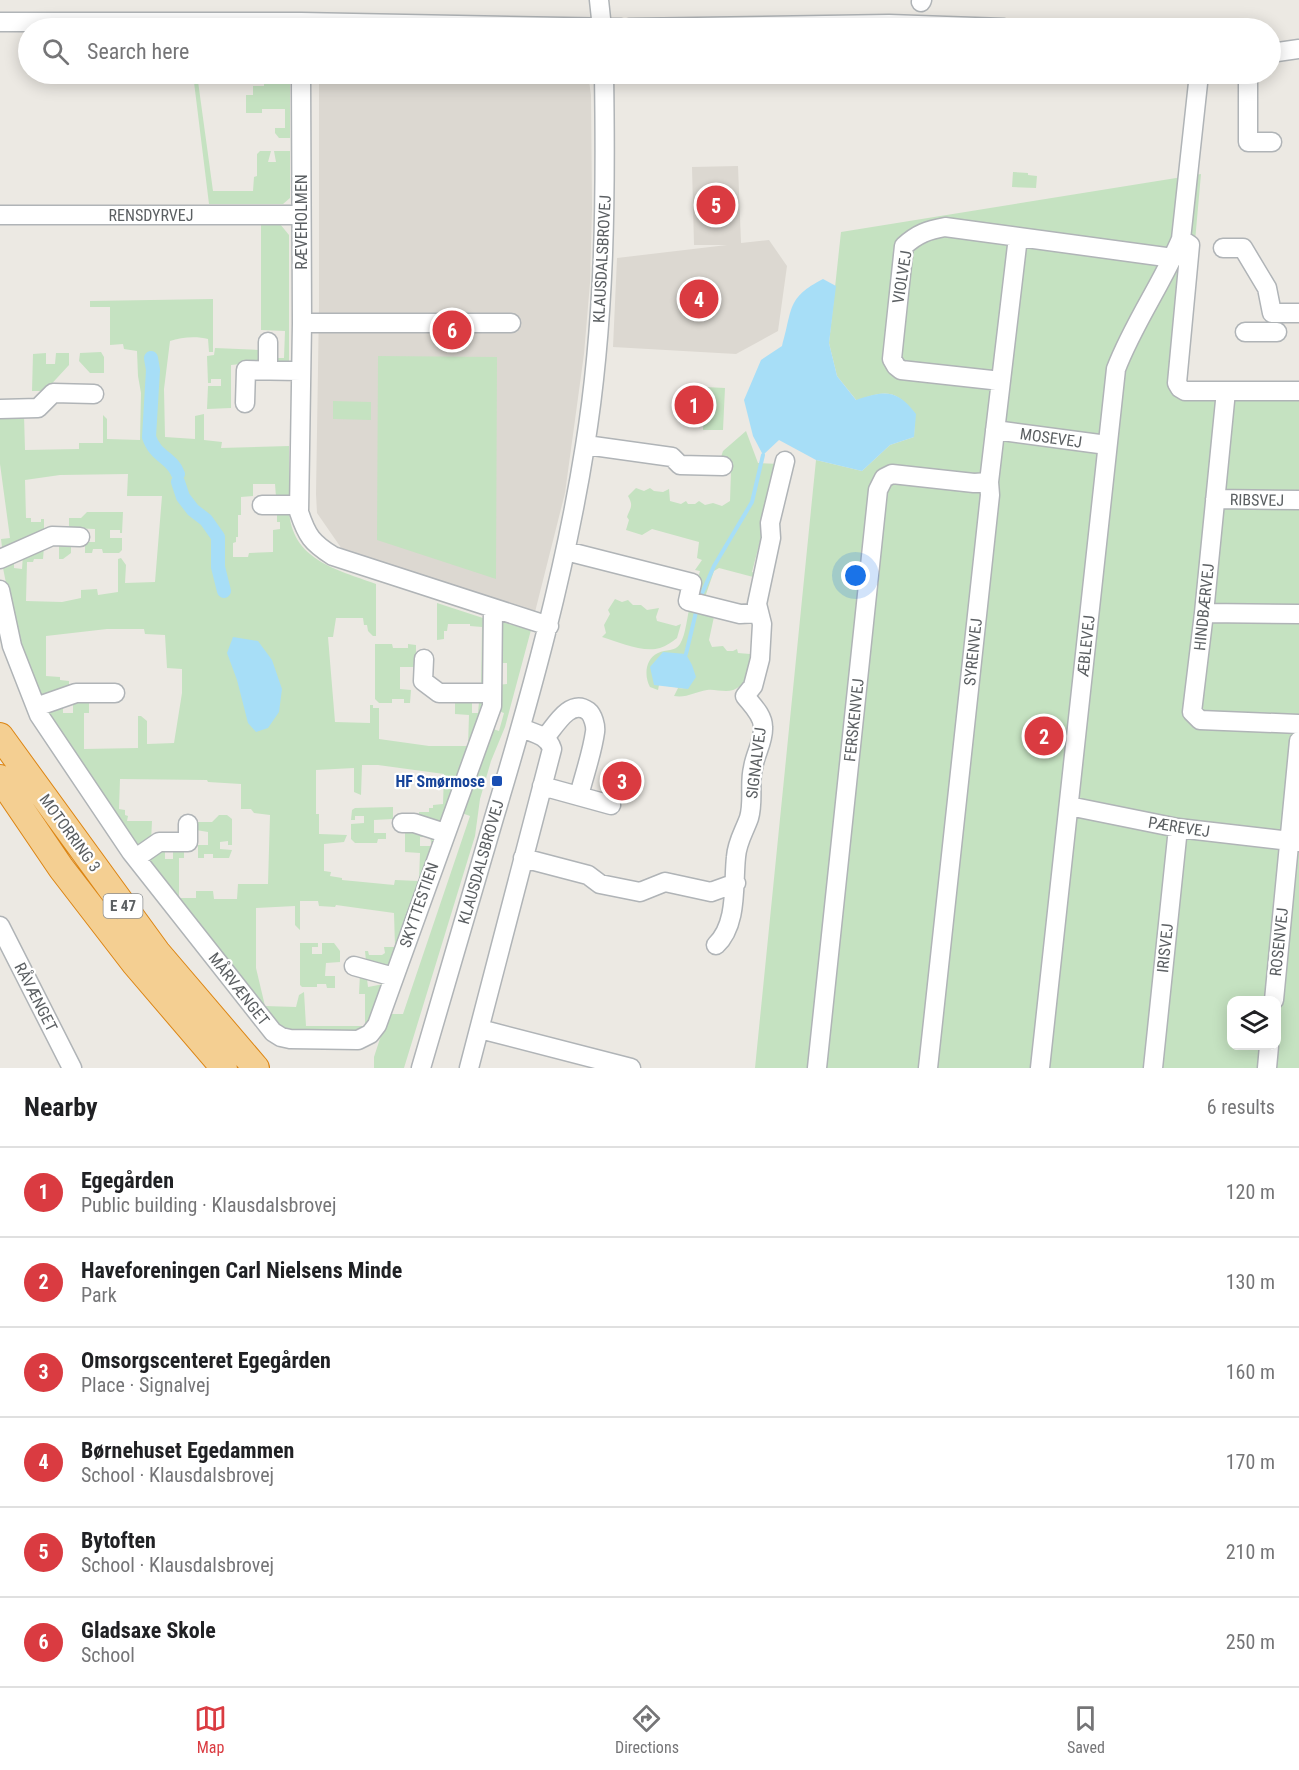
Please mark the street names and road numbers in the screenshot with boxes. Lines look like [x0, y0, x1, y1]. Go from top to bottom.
street label: RÆVEHOLMEN [292, 174, 311, 270]
street label: KLAUSDALSBROVEJ [589, 194, 615, 324]
street label: RENSDYRVEJ [109, 206, 193, 225]
street label: VIOLVEJ [888, 249, 916, 305]
street label: MOSEVEJ [1019, 424, 1083, 452]
street label: RIBSVEJ [1230, 490, 1284, 510]
street label: HINDBÆRVEJ [1190, 562, 1218, 652]
street label: ÆBLEVEJ [1073, 614, 1099, 679]
street label: SYRENVEJ [960, 617, 986, 687]
street label: FERSKENVEJ [840, 677, 868, 763]
street label: SIGNALVEJ [742, 726, 770, 800]
street label: MOTORRING 3 [36, 791, 104, 875]
street label: KLAUSDALSBROVEJ [454, 798, 508, 926]
street label: PÆREVEJ [1147, 813, 1211, 841]
street label: SKYTTESTIEN [396, 860, 442, 950]
road number: E 47 [104, 894, 142, 918]
street label: ROSENVEJ [1266, 907, 1292, 977]
street label: IRISVEJ [1153, 922, 1177, 974]
street label: MÅRVÆNGET [205, 948, 274, 1029]
street label: RÅVÆNGET [11, 959, 62, 1035]

